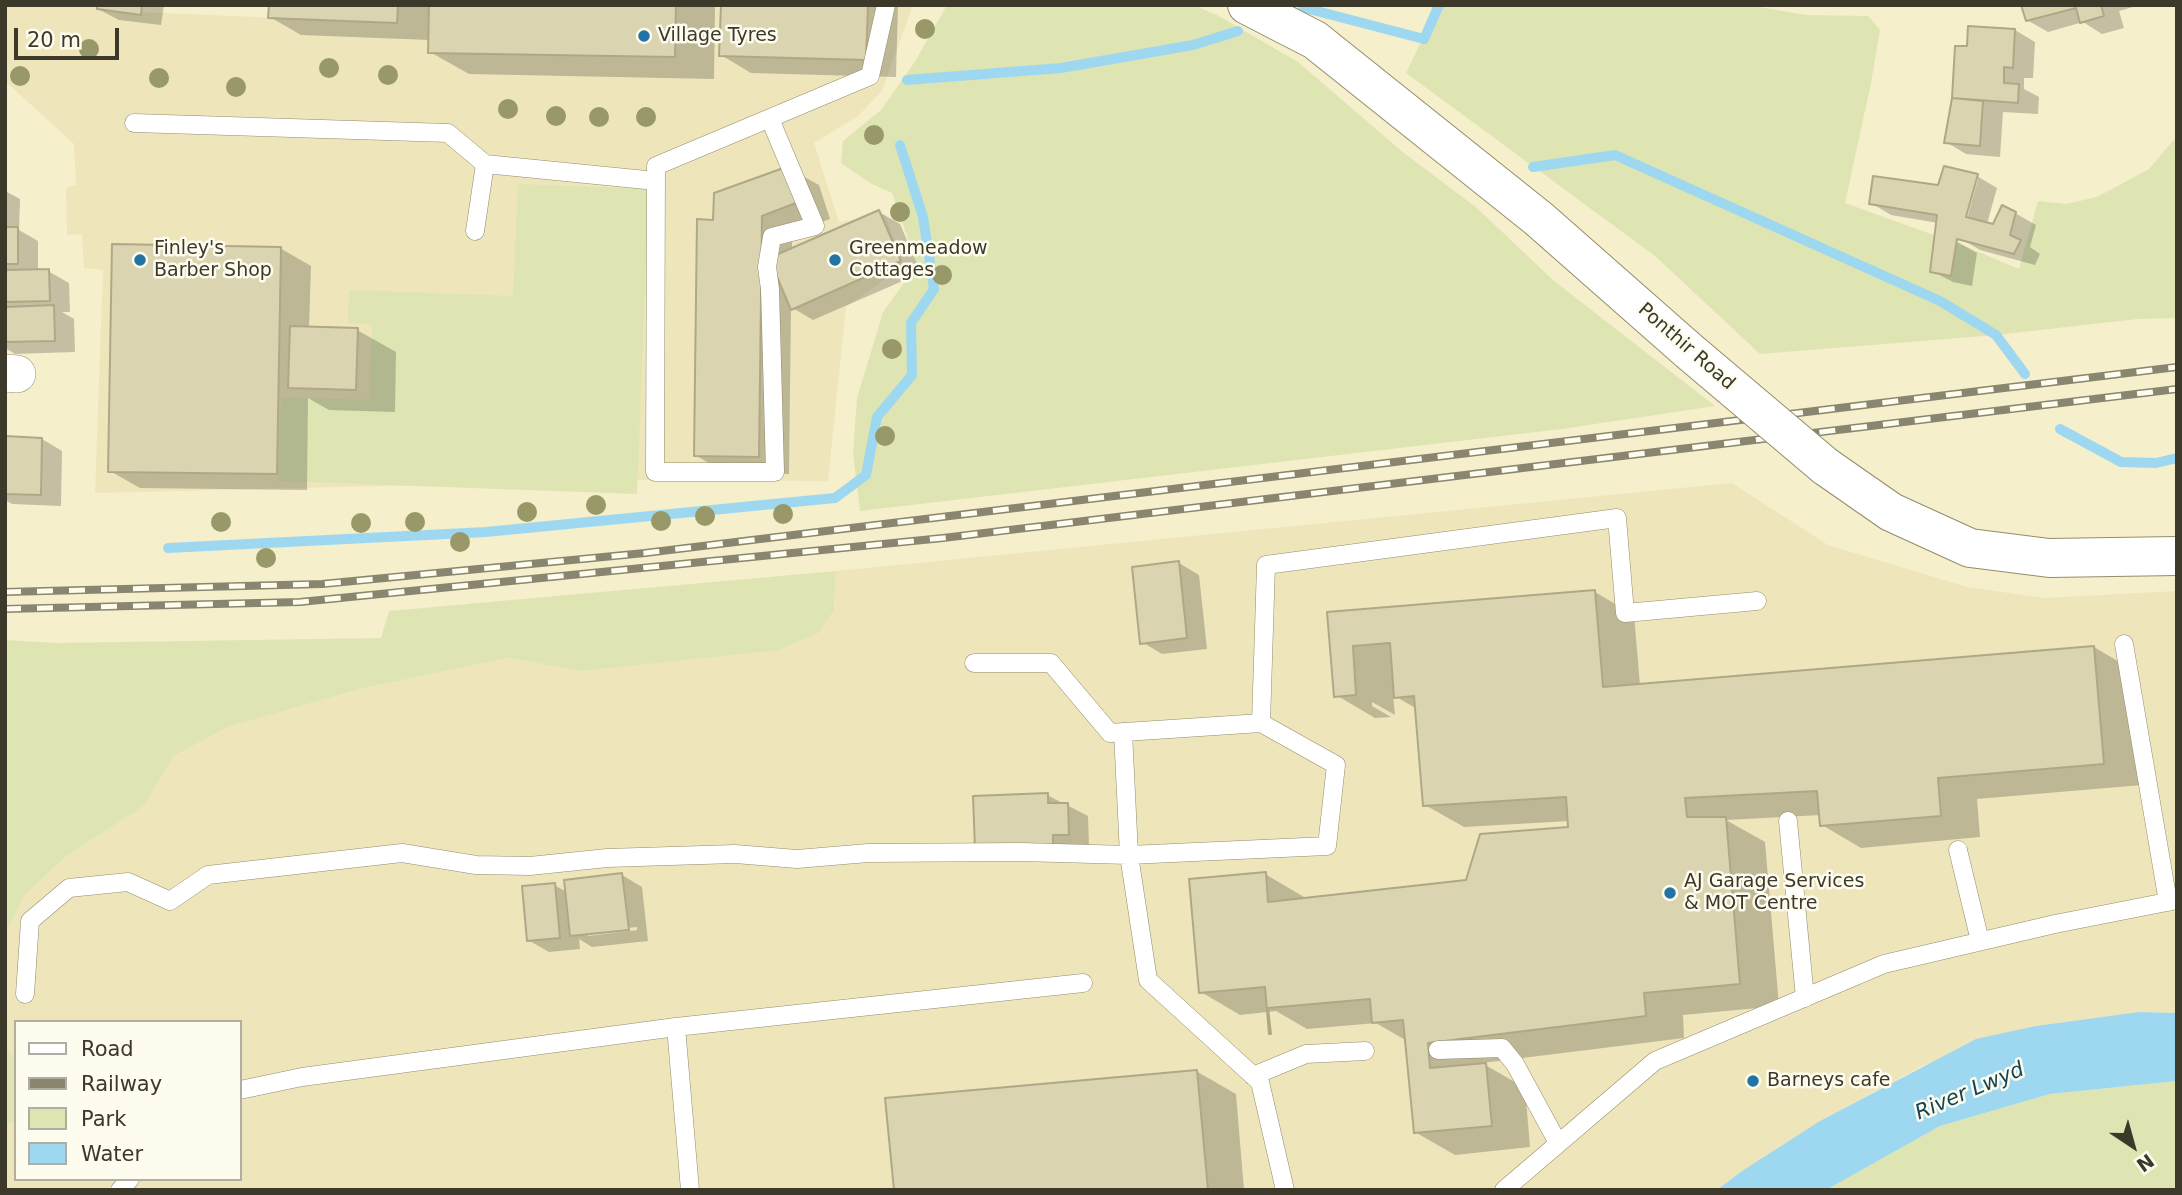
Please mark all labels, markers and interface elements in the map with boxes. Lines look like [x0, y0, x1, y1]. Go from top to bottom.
scale bar [18, 14, 122, 58]
place label: Village Tyres [658, 25, 777, 47]
text: 20 m [27, 28, 81, 52]
marker: Village Tyres [636, 28, 652, 44]
place label: Finley's Barber Shop [154, 238, 272, 282]
place label: Greenmeadow Cottages [849, 238, 988, 282]
marker: Finley's Barber Shop [132, 252, 148, 268]
marker: Greenmeadow Cottages [827, 252, 843, 268]
street label: Ponthir Road [1633, 299, 1739, 395]
place label: AJ Garage Services & MOT Centre [1684, 871, 1864, 915]
marker: AJ Garage Services & MOT Centre [1662, 885, 1678, 901]
legend [14, 1020, 242, 1181]
text: Road [81, 1037, 134, 1061]
water label: River Lwyd [1912, 1058, 2028, 1126]
place label: Barneys cafe [1767, 1070, 1891, 1092]
text: Railway [81, 1072, 162, 1096]
marker: Barneys cafe [1745, 1073, 1761, 1089]
text: Park [81, 1107, 126, 1131]
north arrow [2098, 1111, 2168, 1181]
text: Water [81, 1142, 143, 1166]
text: N [2132, 1149, 2158, 1177]

